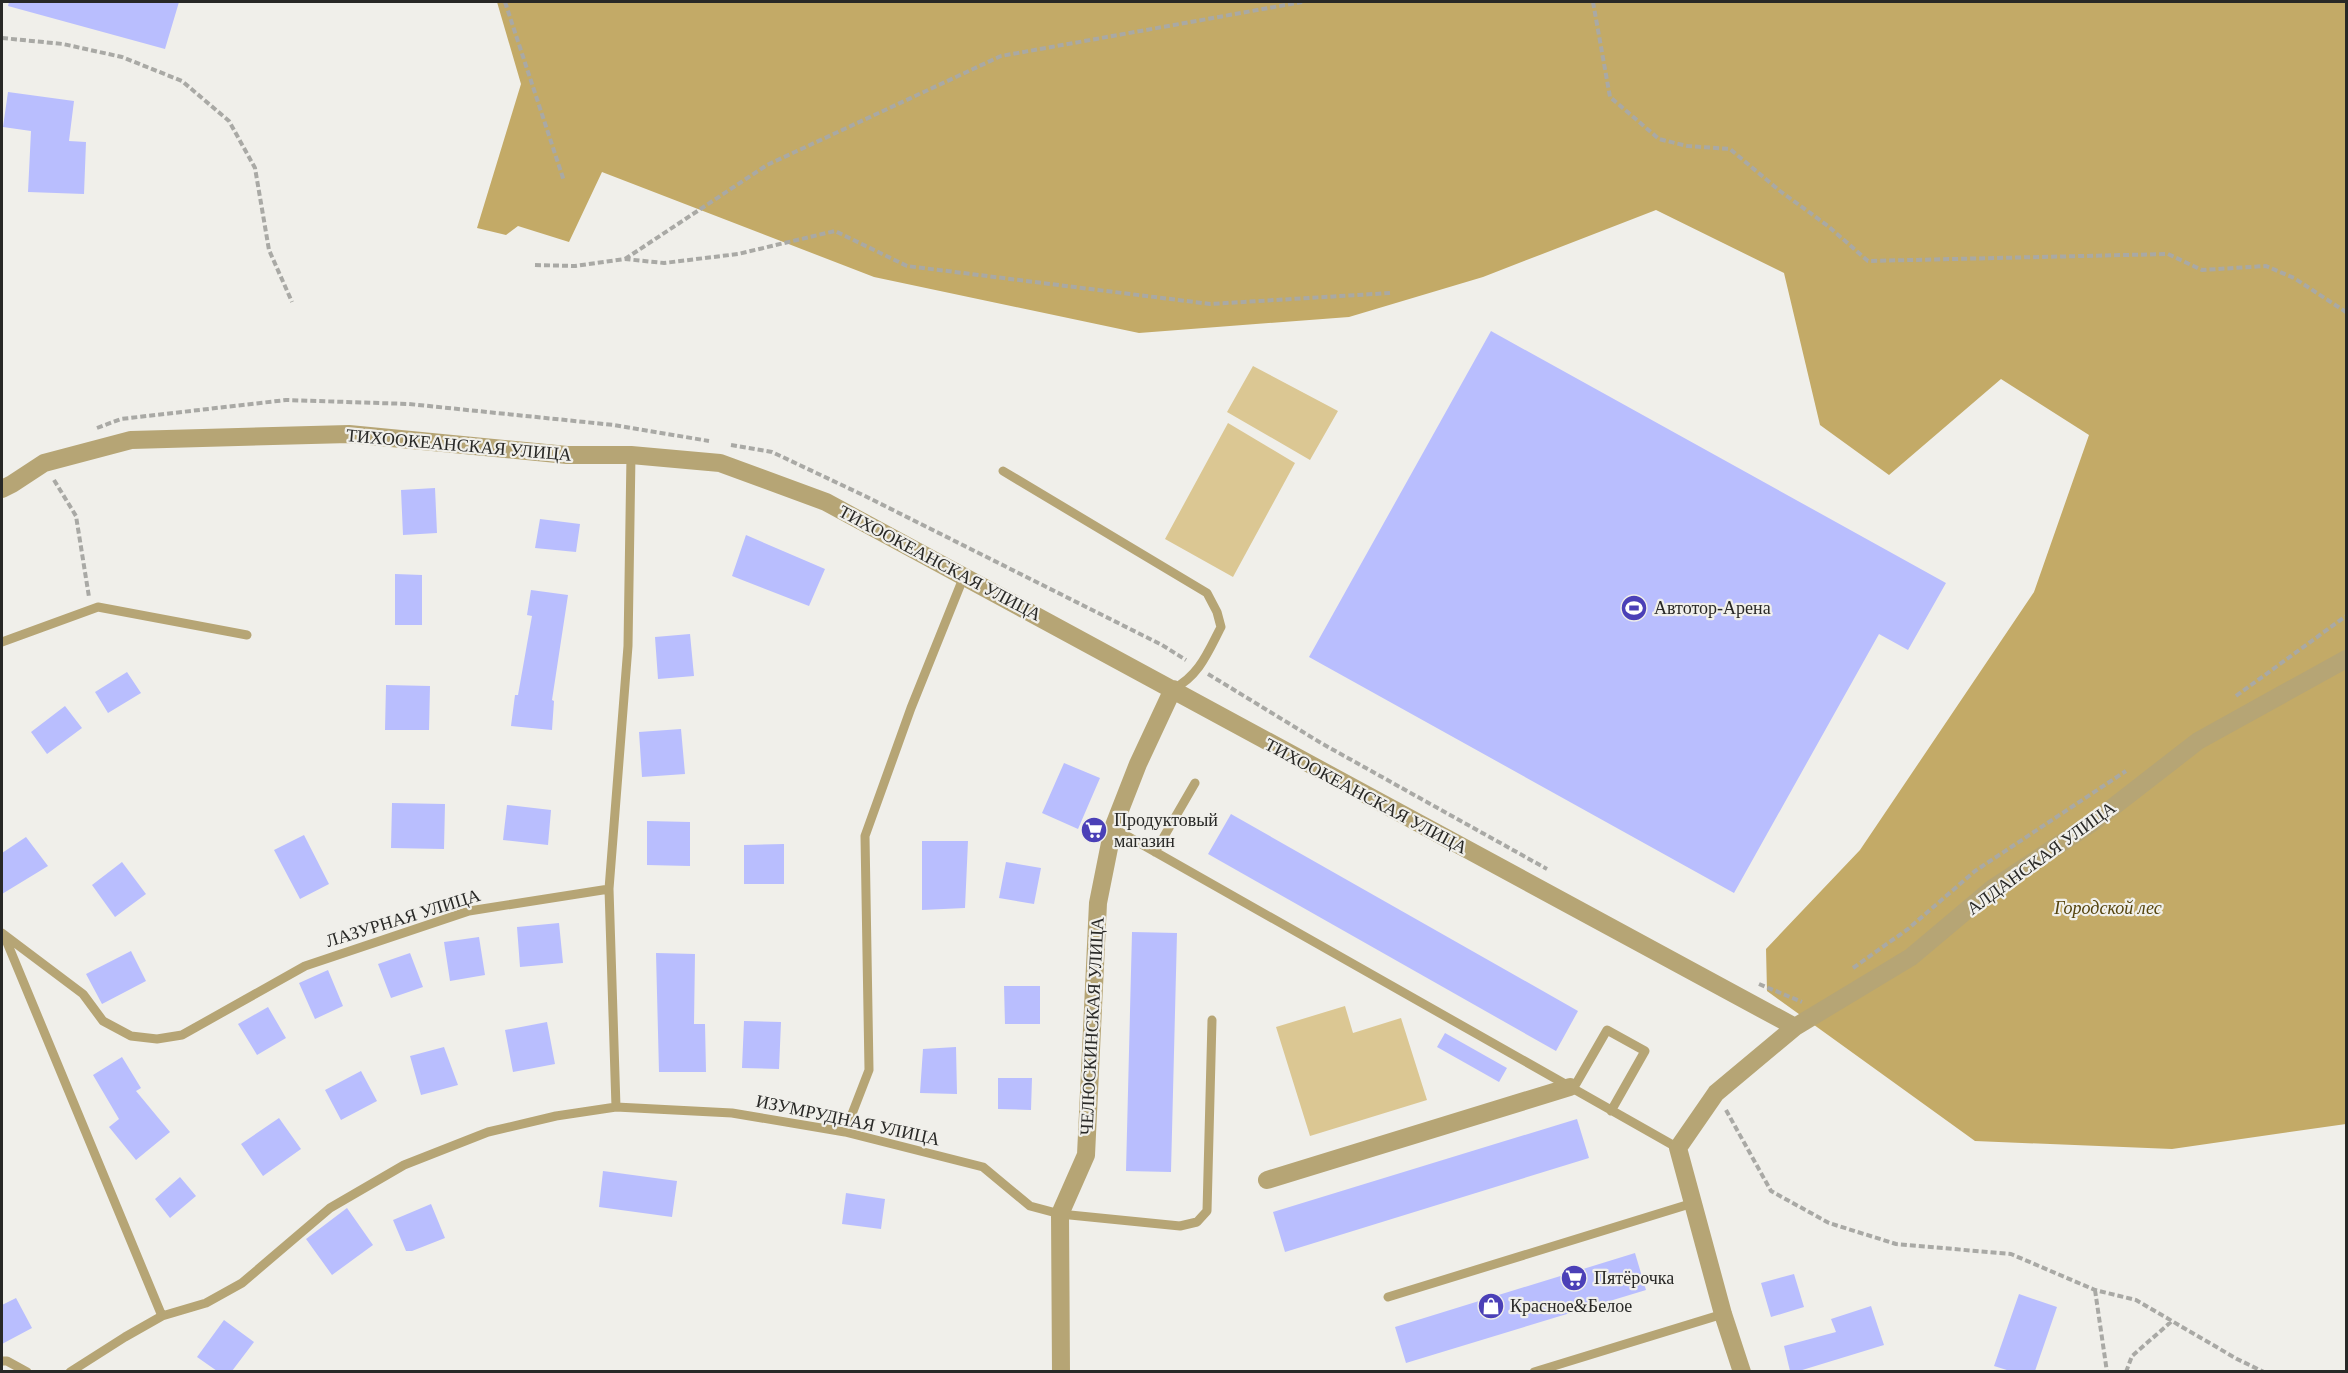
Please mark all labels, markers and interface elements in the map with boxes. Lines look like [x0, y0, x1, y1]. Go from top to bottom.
street label: ТИХООКЕАНСКАЯ УЛИЦА [345, 425, 573, 465]
street label: ТИХООКЕАНСКАЯ УЛИЦА [835, 501, 1045, 625]
sports icon: Автотор-Арена [1619, 593, 1649, 623]
place label: Автотор-Арена [1654, 598, 1771, 618]
street label: ТИХООКЕАНСКАЯ УЛИЦА [1261, 734, 1471, 858]
street label: АЛДАНСКАЯ УЛИЦА [1963, 797, 2119, 919]
place label: Продуктовый магазин [1114, 810, 1218, 851]
supermarket icon: Продуктовый магазин [1079, 815, 1109, 845]
street label: ЛАЗУРНАЯ УЛИЦА [323, 885, 483, 951]
park label: Городской лес [2053, 898, 2162, 918]
street label: ЧЕЛЮСКИНСКАЯ УЛИЦА [1076, 916, 1108, 1136]
street label: ИЗУМРУДНАЯ УЛИЦА [754, 1091, 942, 1149]
supermarket icon: Пятёрочка [1559, 1263, 1589, 1293]
place label: Пятёрочка [1594, 1268, 1674, 1288]
shop icon: Красное&Белое [1476, 1291, 1506, 1321]
place label: Красное&Белое [1510, 1296, 1632, 1316]

